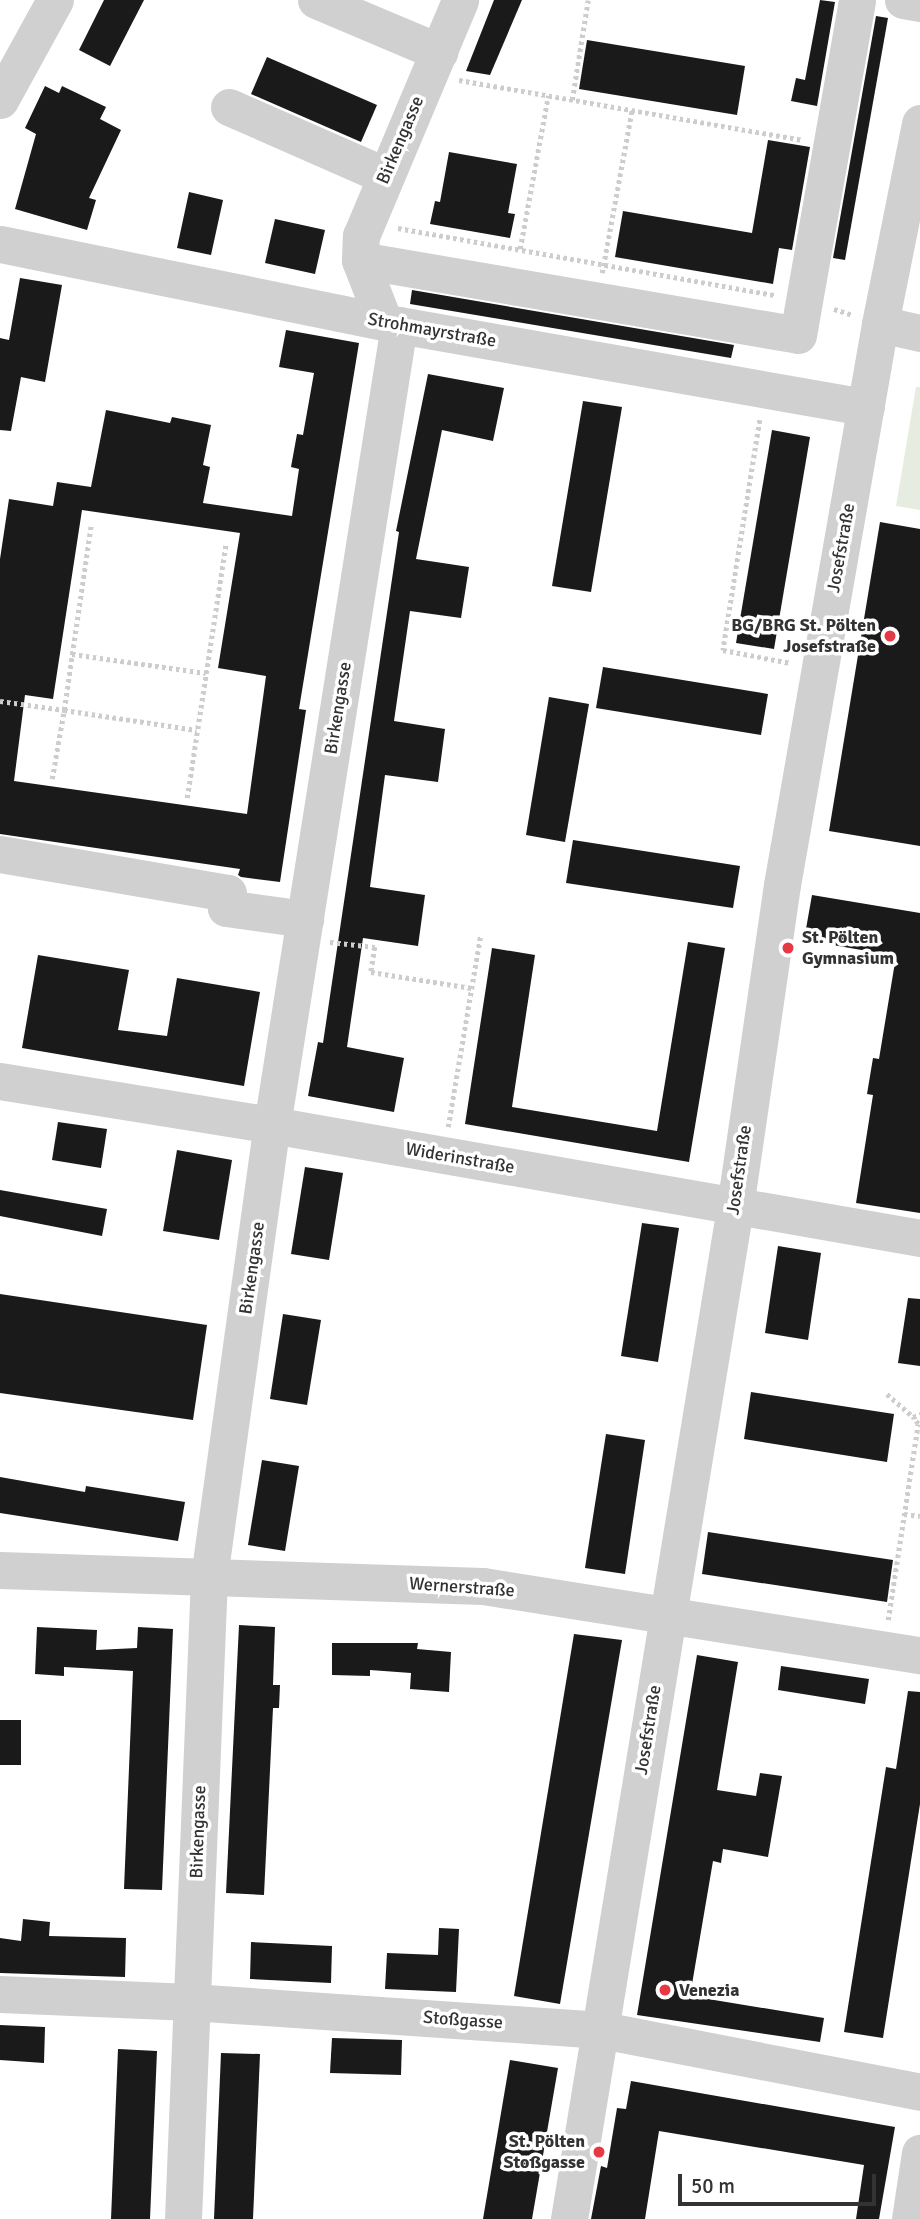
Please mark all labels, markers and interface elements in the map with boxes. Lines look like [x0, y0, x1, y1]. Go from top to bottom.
street label: Birkengasse [372, 93, 428, 187]
street label: Strohmayrstraße [366, 308, 498, 352]
street label: Josefstraße [823, 502, 859, 594]
place label: BG/BRG St. Pölten Josefstraße [731, 615, 876, 658]
marker: BG/BRG St. Pölten Josefstraße [882, 628, 898, 644]
street label: Birkengasse [320, 660, 356, 756]
place label: St. Pölten Gymnasium [802, 927, 894, 970]
marker: St. Pölten Gymnasium [780, 940, 796, 956]
street label: Josefstraße [722, 1124, 756, 1216]
street label: Widerinstraße [404, 1138, 516, 1178]
street label: Birkengasse [235, 1220, 269, 1316]
street label: Wernerstraße [408, 1573, 516, 1601]
street label: Josefstraße [630, 1684, 666, 1776]
street label: Birkengasse [186, 1785, 210, 1879]
place label: Venezia [679, 1979, 739, 2001]
marker: Venezia [657, 1982, 673, 1998]
street label: Stoßgasse [422, 2006, 504, 2034]
place label: St. Pölten Stoßgasse [503, 2131, 585, 2174]
marker: St. Pölten Stoßgasse [591, 2144, 607, 2160]
scale bar [682, 2160, 880, 2204]
text: 50 m [691, 2173, 735, 2199]

